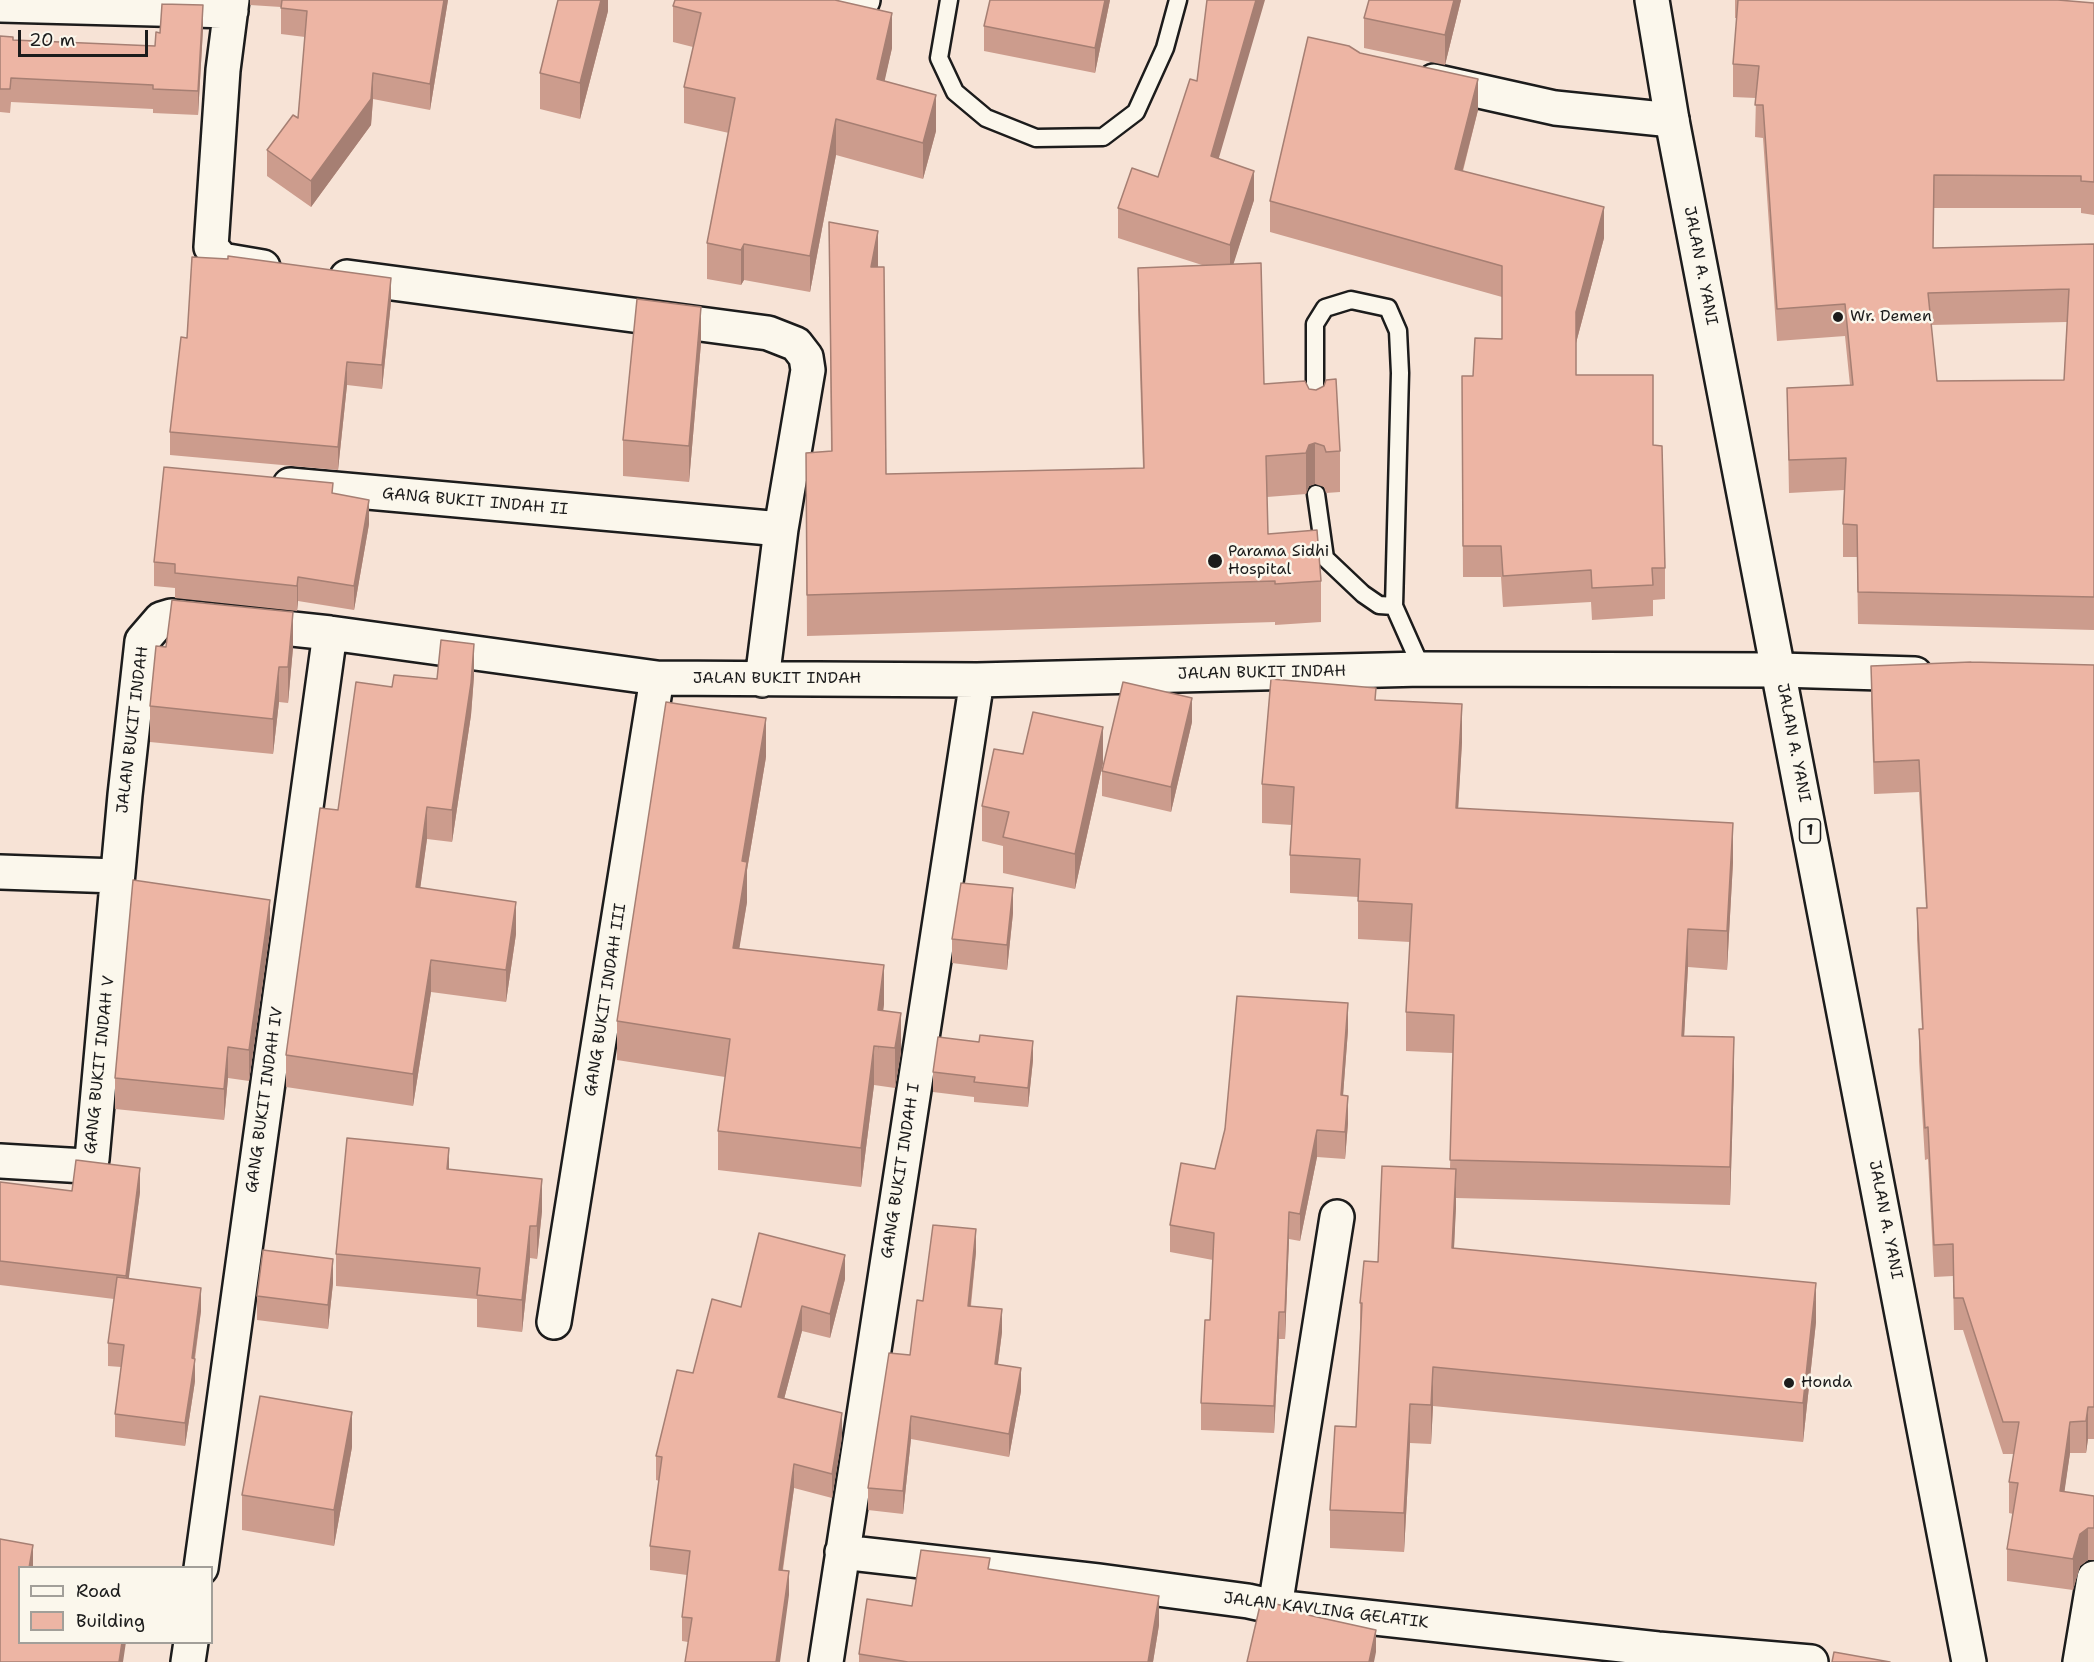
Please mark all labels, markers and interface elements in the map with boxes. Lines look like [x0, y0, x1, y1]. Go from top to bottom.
scale bar [21, 18, 152, 56]
text: 20 m [29, 28, 75, 52]
street label: JALAN A. YANI [1679, 205, 1721, 327]
place label: Wr. Demen [1850, 307, 1932, 327]
marker: Wr. Demen [1831, 310, 1845, 324]
street label: GANG BUKIT INDAH II [381, 484, 569, 520]
place label: Parama Sidhi Hospital [1228, 542, 1329, 580]
marker: Parama Sidhi Hospital [1206, 552, 1224, 570]
street label: JALAN BUKIT INDAH [113, 645, 153, 815]
street label: JALAN BUKIT INDAH [1178, 662, 1346, 684]
street label: JALAN BUKIT INDAH [693, 669, 861, 689]
street label: JALAN A. YANI [1772, 682, 1814, 804]
road number: 1 [1800, 819, 1820, 843]
street label: GANG BUKIT INDAH III [581, 902, 631, 1098]
street label: GANG BUKIT INDAH V [81, 975, 119, 1155]
street label: GANG BUKIT INDAH IV [242, 1006, 288, 1194]
street label: GANG BUKIT INDAH I [878, 1082, 924, 1260]
street label: JALAN A. YANI [1864, 1159, 1906, 1281]
place label: Honda [1801, 1373, 1852, 1393]
marker: Honda [1782, 1376, 1796, 1390]
legend [18, 1566, 213, 1644]
text: Road [76, 1579, 121, 1603]
street label: JALAN KAVLING GELATIK [1222, 1589, 1430, 1633]
text: Building [76, 1609, 145, 1633]

